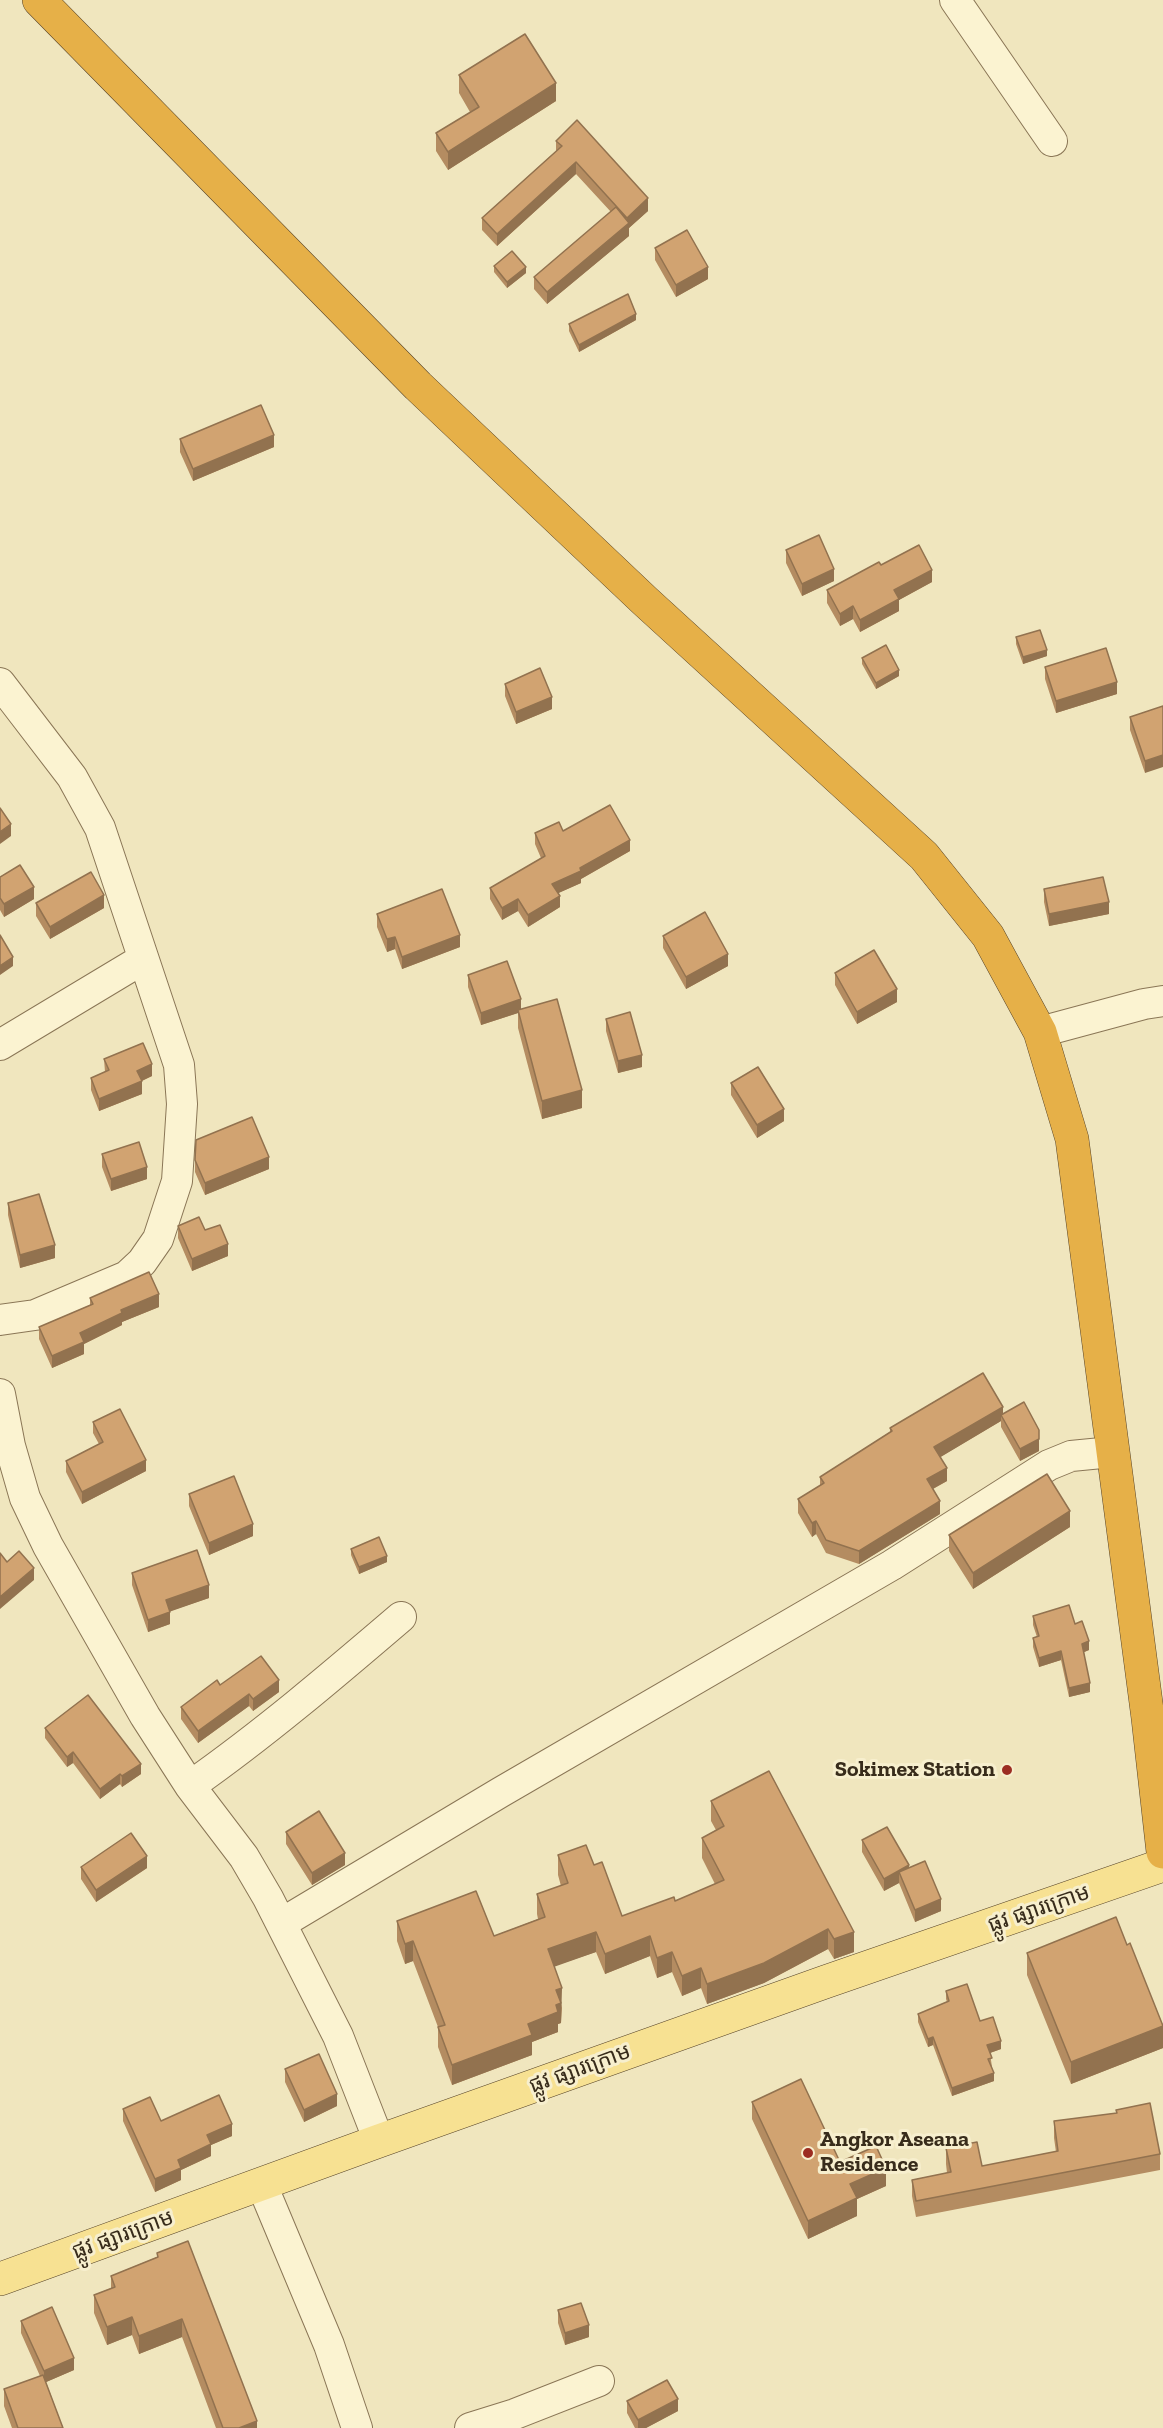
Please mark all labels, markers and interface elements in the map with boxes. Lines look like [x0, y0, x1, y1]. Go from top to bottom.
place label: Sokimex Station [835, 1757, 995, 1783]
marker: Sokimex Station [1000, 1763, 1014, 1777]
street label: ផ្លូវ ផ្សារក្រោម [984, 1879, 1094, 1939]
street label: ផ្លូវ ផ្សារក្រោម [526, 2038, 634, 2100]
place label: Angkor Aseana Residence [820, 2127, 969, 2178]
marker: Angkor Aseana Residence [801, 2146, 815, 2160]
street label: ផ្លូវ ផ្សារក្រោម [69, 2204, 177, 2266]

